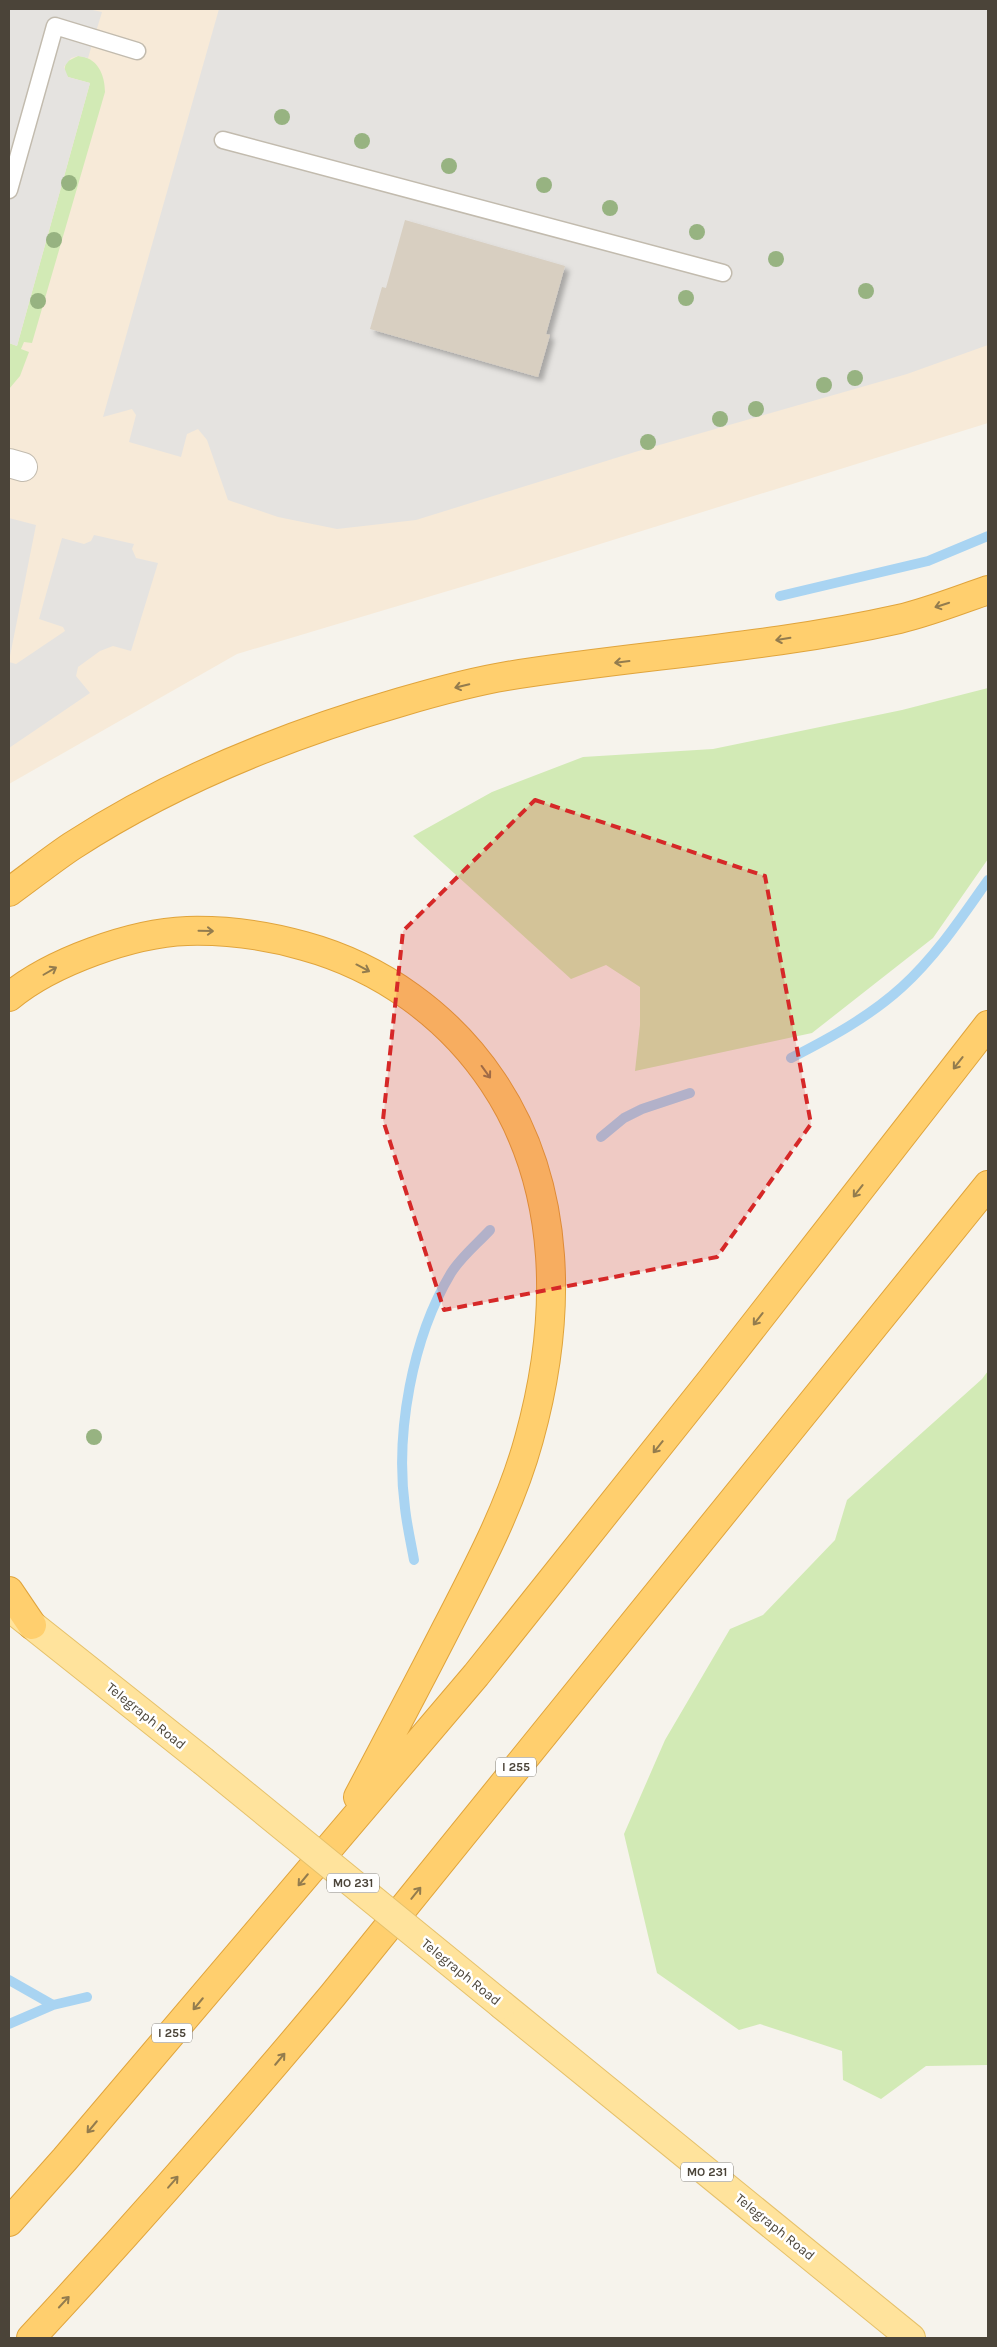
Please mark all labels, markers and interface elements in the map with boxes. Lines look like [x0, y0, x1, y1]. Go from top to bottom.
one-way arrow [934, 601, 950, 611]
one-way arrow [776, 635, 792, 645]
one-way arrow [615, 657, 631, 667]
one-way arrow [454, 682, 470, 691]
one-way arrow [198, 927, 214, 936]
one-way arrow [355, 963, 370, 973]
one-way arrow [42, 965, 56, 975]
one-way arrow [953, 1056, 964, 1069]
one-way arrow [480, 1065, 491, 1078]
one-way arrow [852, 1184, 863, 1197]
one-way arrow [753, 1312, 763, 1326]
one-way arrow [652, 1440, 663, 1453]
street label: Telegraph Road [103, 1679, 189, 1753]
road number: I 255 [496, 1758, 536, 1776]
one-way arrow [297, 1873, 309, 1886]
road number: MO 231 [327, 1874, 379, 1892]
one-way arrow [410, 1886, 421, 1899]
street label: Telegraph Road [418, 1935, 504, 2009]
one-way arrow [192, 1997, 203, 2010]
road number: I 255 [152, 2024, 192, 2042]
one-way arrow [274, 2053, 285, 2066]
one-way arrow [86, 2121, 98, 2134]
road number: MO 231 [681, 2162, 733, 2182]
one-way arrow [167, 2175, 179, 2188]
street label: Telegraph Road [732, 2190, 818, 2264]
one-way arrow [58, 2296, 70, 2309]

